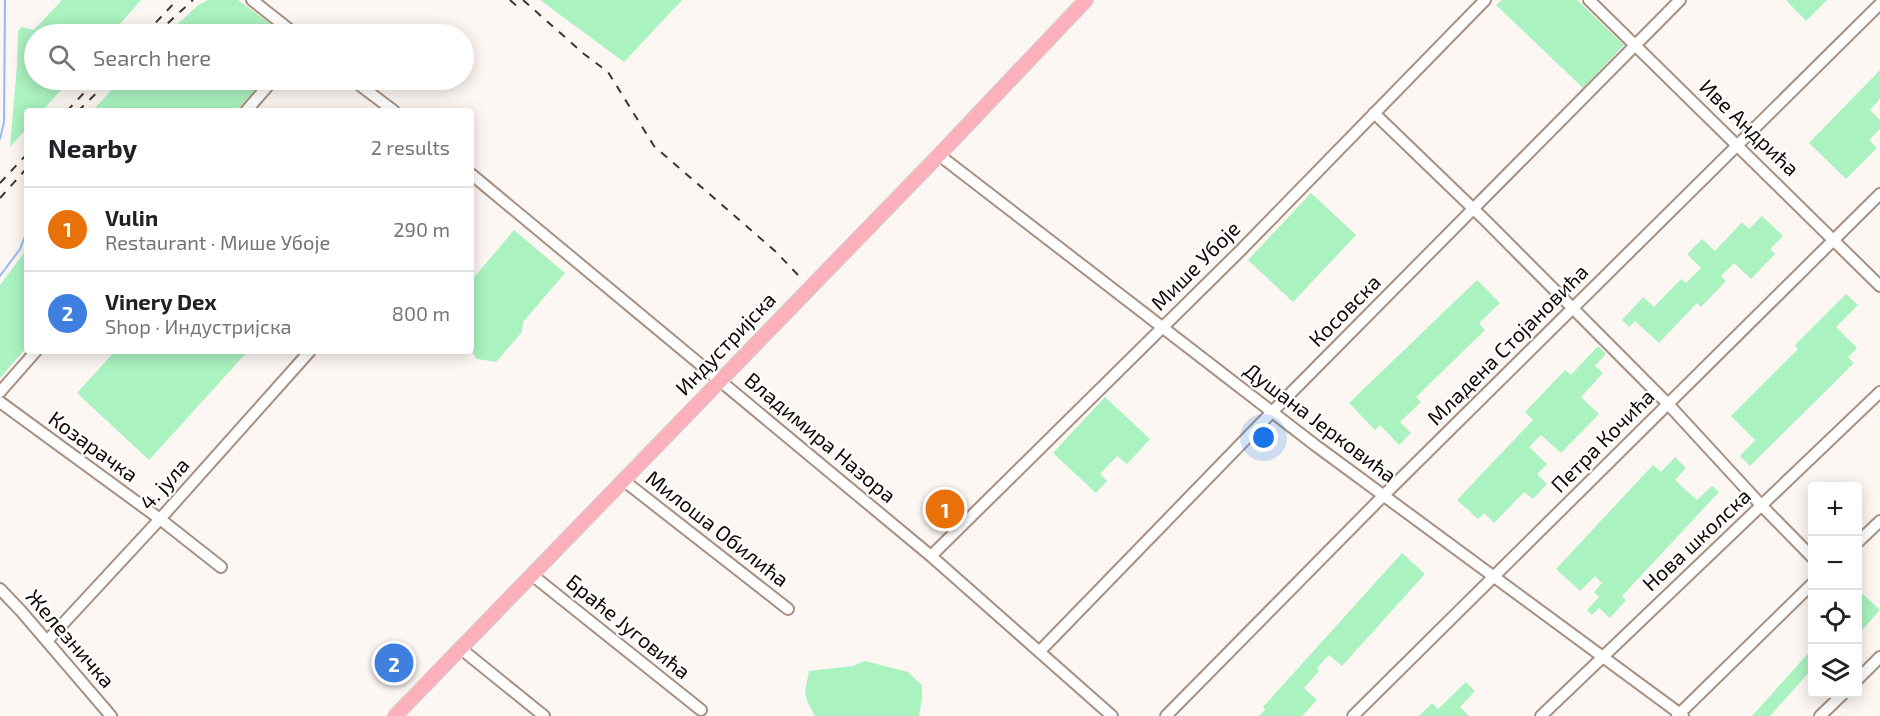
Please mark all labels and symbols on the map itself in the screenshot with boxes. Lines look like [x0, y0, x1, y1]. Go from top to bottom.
street label: Иве Андрића [1695, 73, 1805, 180]
street label: Мише Убоје [1145, 215, 1245, 315]
street label: Младена Стојановића [1421, 258, 1593, 430]
street label: Косовска [1303, 269, 1385, 351]
street label: Индустријска [670, 286, 781, 400]
street label: Душана Јерковића [1239, 356, 1402, 488]
street label: Владимира Назора [740, 366, 902, 507]
street label: Петра Кочића [1545, 383, 1659, 497]
street label: Козарачка [44, 405, 143, 487]
your location [1249, 423, 1278, 452]
street label: 4. јула [134, 452, 195, 515]
street label: Милоша Обилића [642, 464, 794, 591]
street label: Нова школска [1637, 482, 1755, 595]
pin: 1 [926, 486, 964, 532]
street label: Браће Југовића [561, 568, 696, 684]
street label: Железничка [22, 584, 121, 692]
pin: 2 [374, 640, 414, 686]

